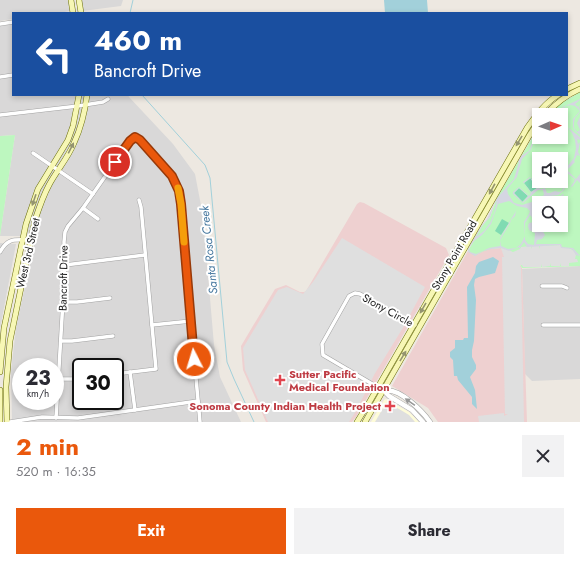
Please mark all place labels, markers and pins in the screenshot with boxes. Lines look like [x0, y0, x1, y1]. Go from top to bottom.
pin [98, 145, 132, 179]
place label: Sutter Pacific Medical Foundation [289, 366, 390, 395]
marker: Sutter Pacific Medical Foundation [274, 374, 286, 386]
place label: Sonoma County Indian Health Project [189, 398, 382, 414]
marker: Sonoma County Indian Health Project [384, 400, 396, 412]

